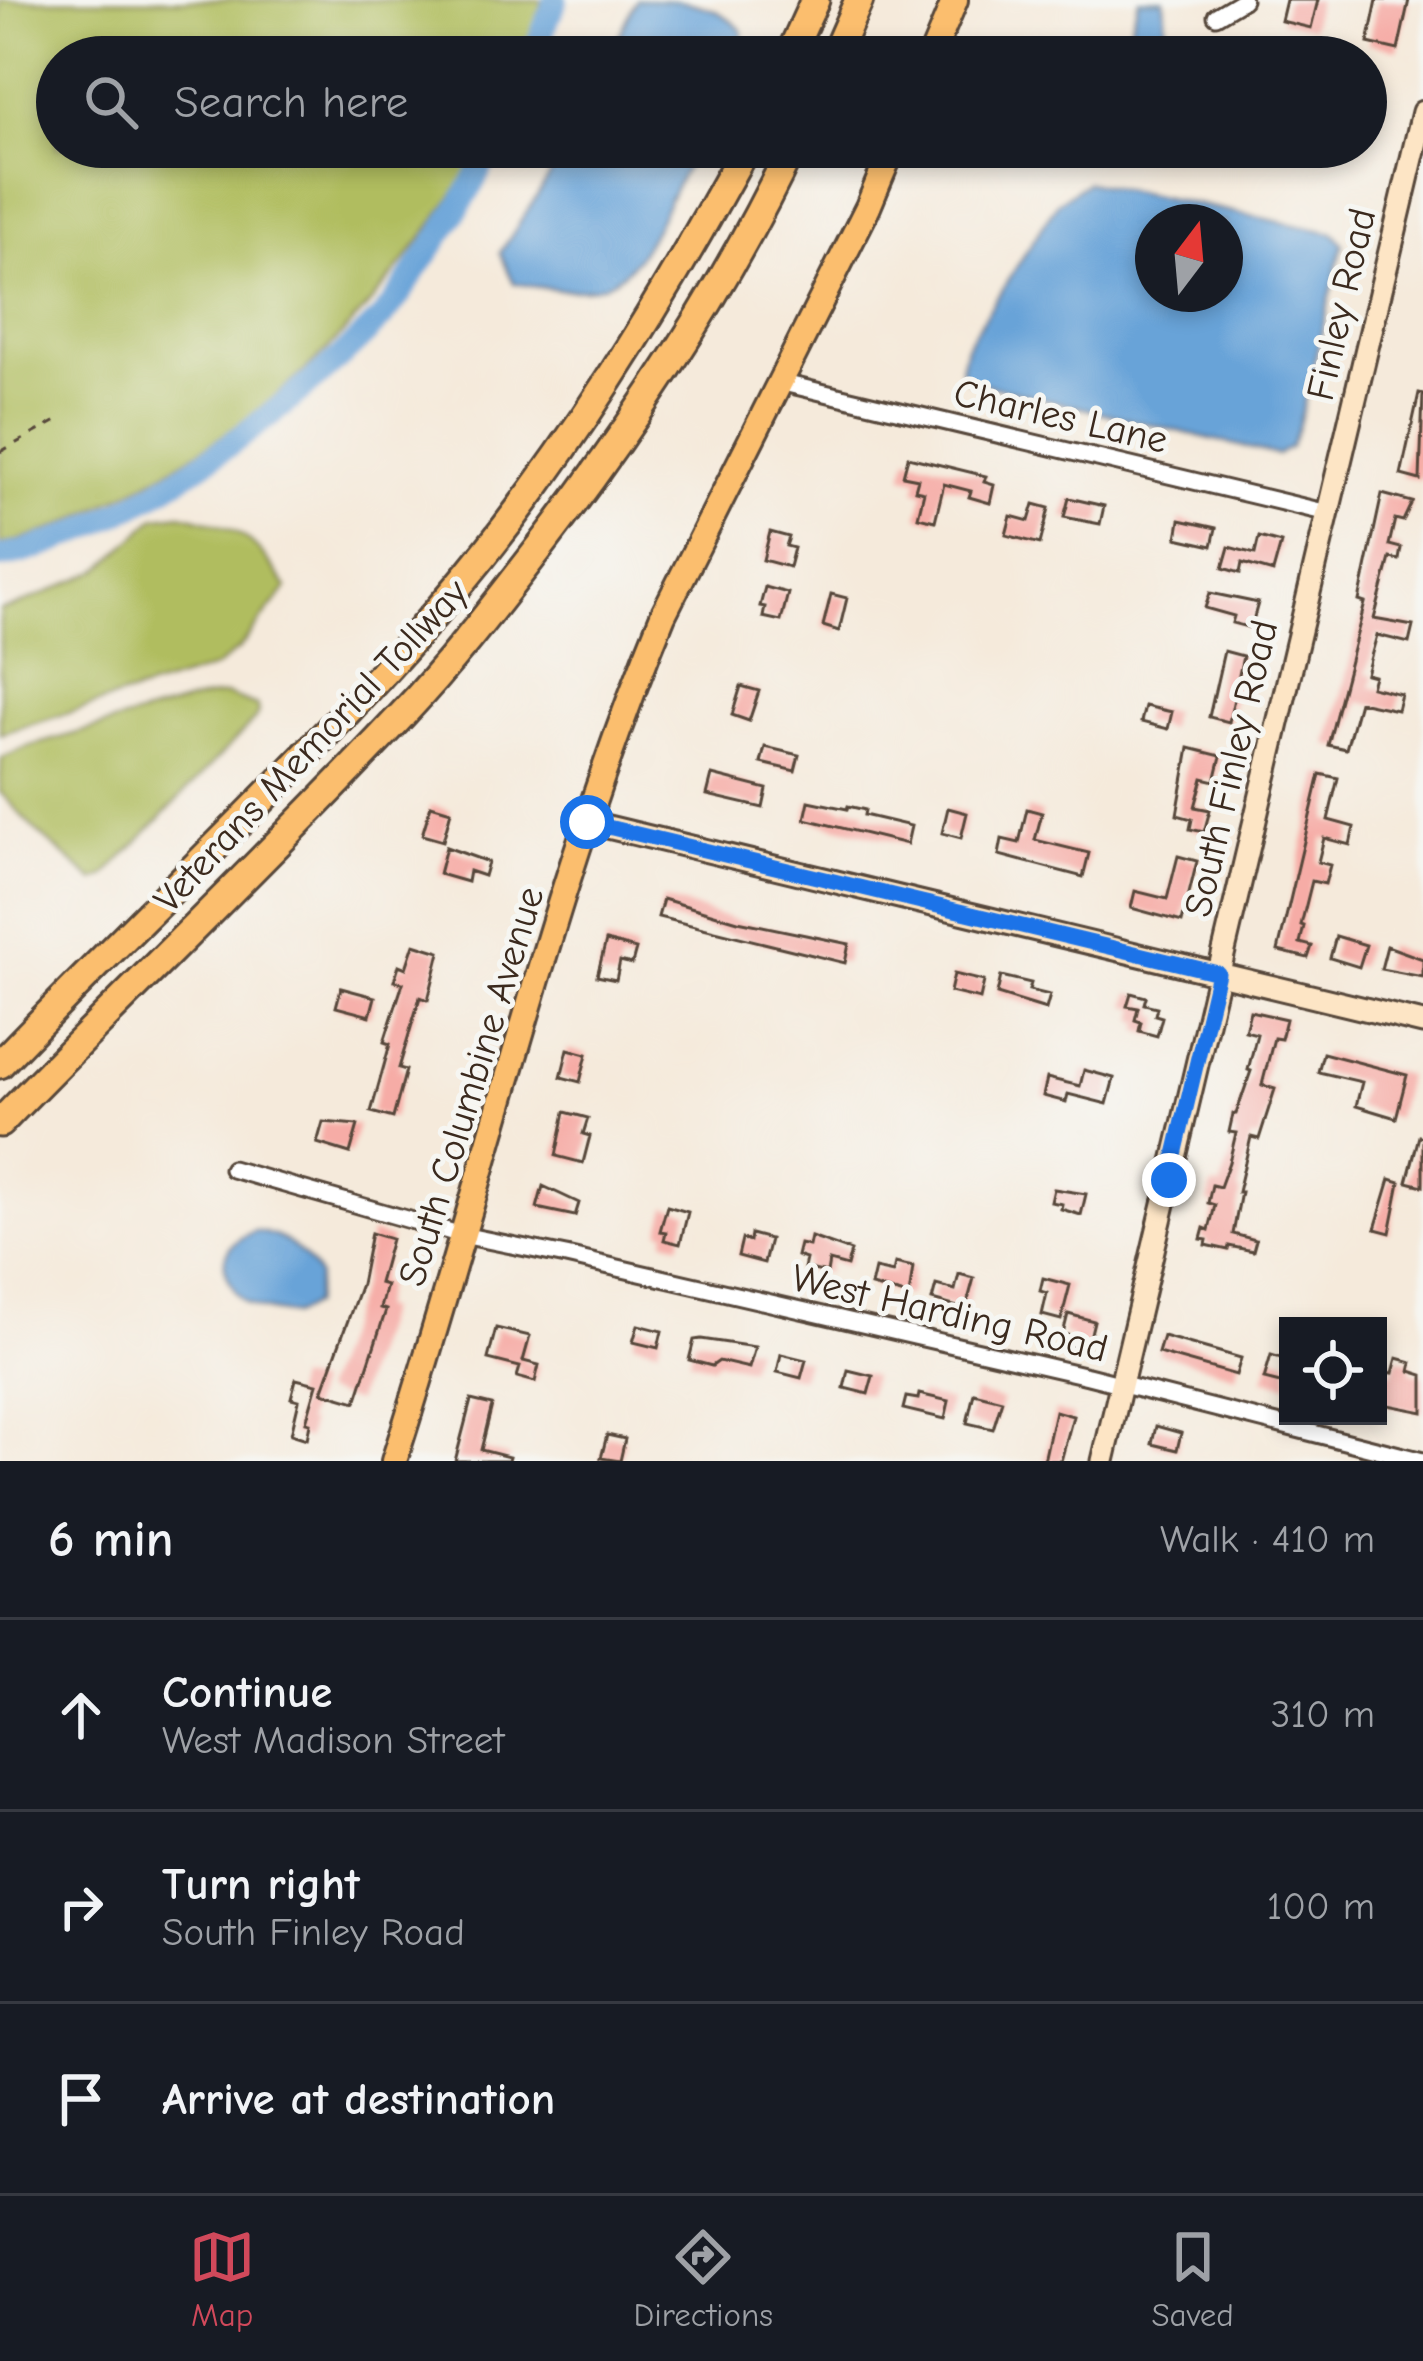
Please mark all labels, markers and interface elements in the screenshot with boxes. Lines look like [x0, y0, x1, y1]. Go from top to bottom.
search box [36, 36, 1387, 168]
icon: search [78, 69, 144, 135]
text: Search here [174, 76, 408, 128]
north arrow [1135, 204, 1243, 312]
street label: Finley Road [1298, 204, 1385, 405]
street label: Charles Lane [949, 370, 1172, 463]
street label: Veterans Memorial Tollway [145, 570, 478, 922]
street label: South Finley Road [1175, 616, 1287, 921]
route start [560, 795, 614, 849]
street label: South Columbine Avenue [389, 881, 554, 1291]
route end [1142, 1153, 1196, 1207]
street label: West Harding Road [787, 1255, 1112, 1372]
map controls [1279, 1317, 1387, 1425]
button: locate [1279, 1317, 1387, 1425]
text: 6 min [48, 1510, 174, 1569]
text: Walk · 410 m [1160, 1517, 1375, 1562]
text: Continue [162, 1666, 332, 1718]
icon: ahead [48, 1682, 114, 1748]
text: 310 m [1271, 1692, 1375, 1737]
text: West Madison Street [162, 1718, 504, 1763]
text: Turn right [162, 1858, 360, 1910]
icon: right [48, 1874, 114, 1940]
text: 100 m [1267, 1884, 1375, 1929]
text: South Finley Road [162, 1910, 465, 1955]
icon: arrive [48, 2066, 114, 2132]
text: Arrive at destination [162, 2073, 555, 2125]
tab: Map [189, 2224, 255, 2334]
tab: Directions [634, 2224, 773, 2334]
tab: Saved [1151, 2224, 1234, 2334]

